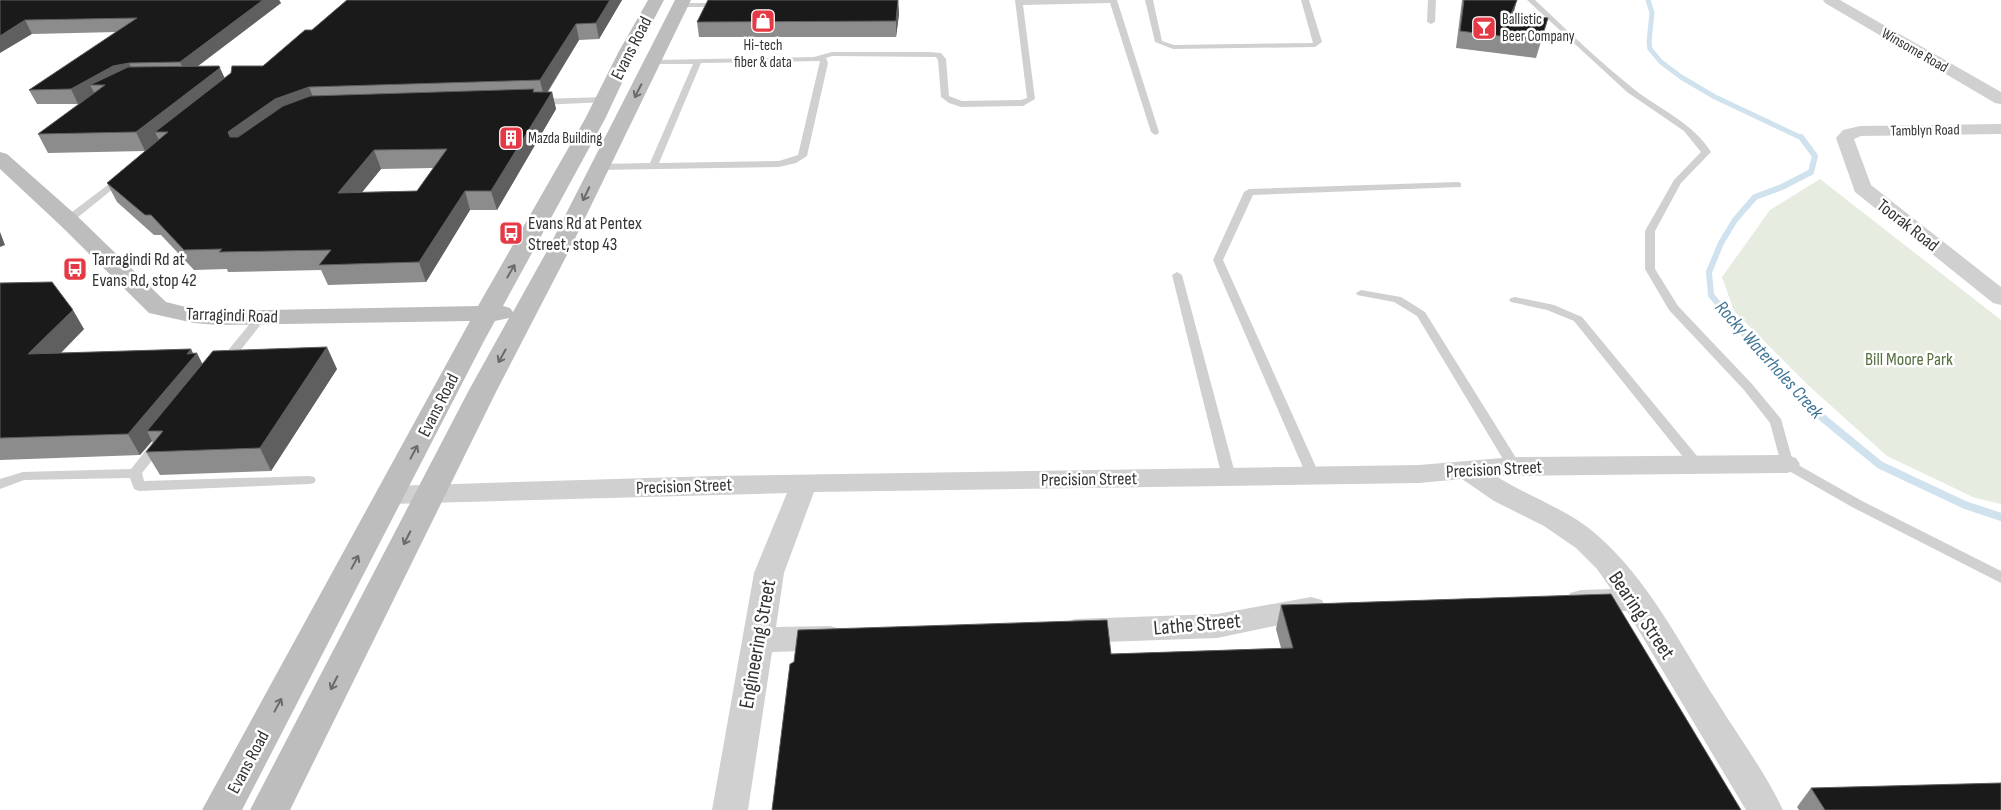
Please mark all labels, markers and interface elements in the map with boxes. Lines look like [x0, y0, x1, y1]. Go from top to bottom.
shop icon: Hi-tech fiber & data [750, 8, 776, 34]
place label: Ballistic Beer Company [1502, 10, 1575, 46]
street label: Evans Road [607, 13, 656, 83]
bar icon: Ballistic Beer Company [1471, 15, 1497, 41]
street label: Winsome Road [1878, 24, 1951, 77]
place label: Hi-tech fiber & data [734, 36, 792, 72]
one-way arrow [633, 83, 643, 98]
street label: Tamblyn Road [1890, 120, 1960, 141]
building icon: Mazda Building [498, 125, 524, 151]
place label: Mazda Building [528, 129, 602, 148]
one-way arrow [581, 186, 591, 201]
street label: Toorak Road [1873, 195, 1943, 256]
place label: Evans Rd at Pentex Street, stop 43 [528, 213, 642, 255]
bus stop icon: Evans Rd at Pentex Street, stop 43 [498, 220, 524, 246]
place label: Tarragindi Rd at Evans Rd, stop 42 [92, 249, 197, 291]
bus stop icon: Tarragindi Rd at Evans Rd, stop 42 [62, 256, 88, 282]
one-way arrow [506, 265, 516, 279]
water label: Rocky Waterholes Creek [1710, 296, 1828, 424]
street label: Tarragindi Road [186, 303, 278, 328]
one-way arrow [497, 348, 507, 363]
park label: Bill Moore Park [1865, 349, 1953, 370]
street label: Evans Road [414, 370, 463, 440]
one-way arrow [410, 445, 419, 460]
street label: Precision Street [1445, 456, 1543, 482]
street label: Precision Street [1041, 468, 1138, 491]
street label: Precision Street [636, 474, 733, 499]
one-way arrow [402, 530, 411, 545]
one-way arrow [351, 555, 360, 570]
street label: Bearing Street [1603, 566, 1680, 664]
street label: Engineering Street [734, 578, 781, 711]
street label: Lathe Street [1152, 608, 1242, 641]
one-way arrow [329, 675, 338, 690]
one-way arrow [273, 698, 283, 713]
street label: Evans Road [223, 727, 274, 797]

